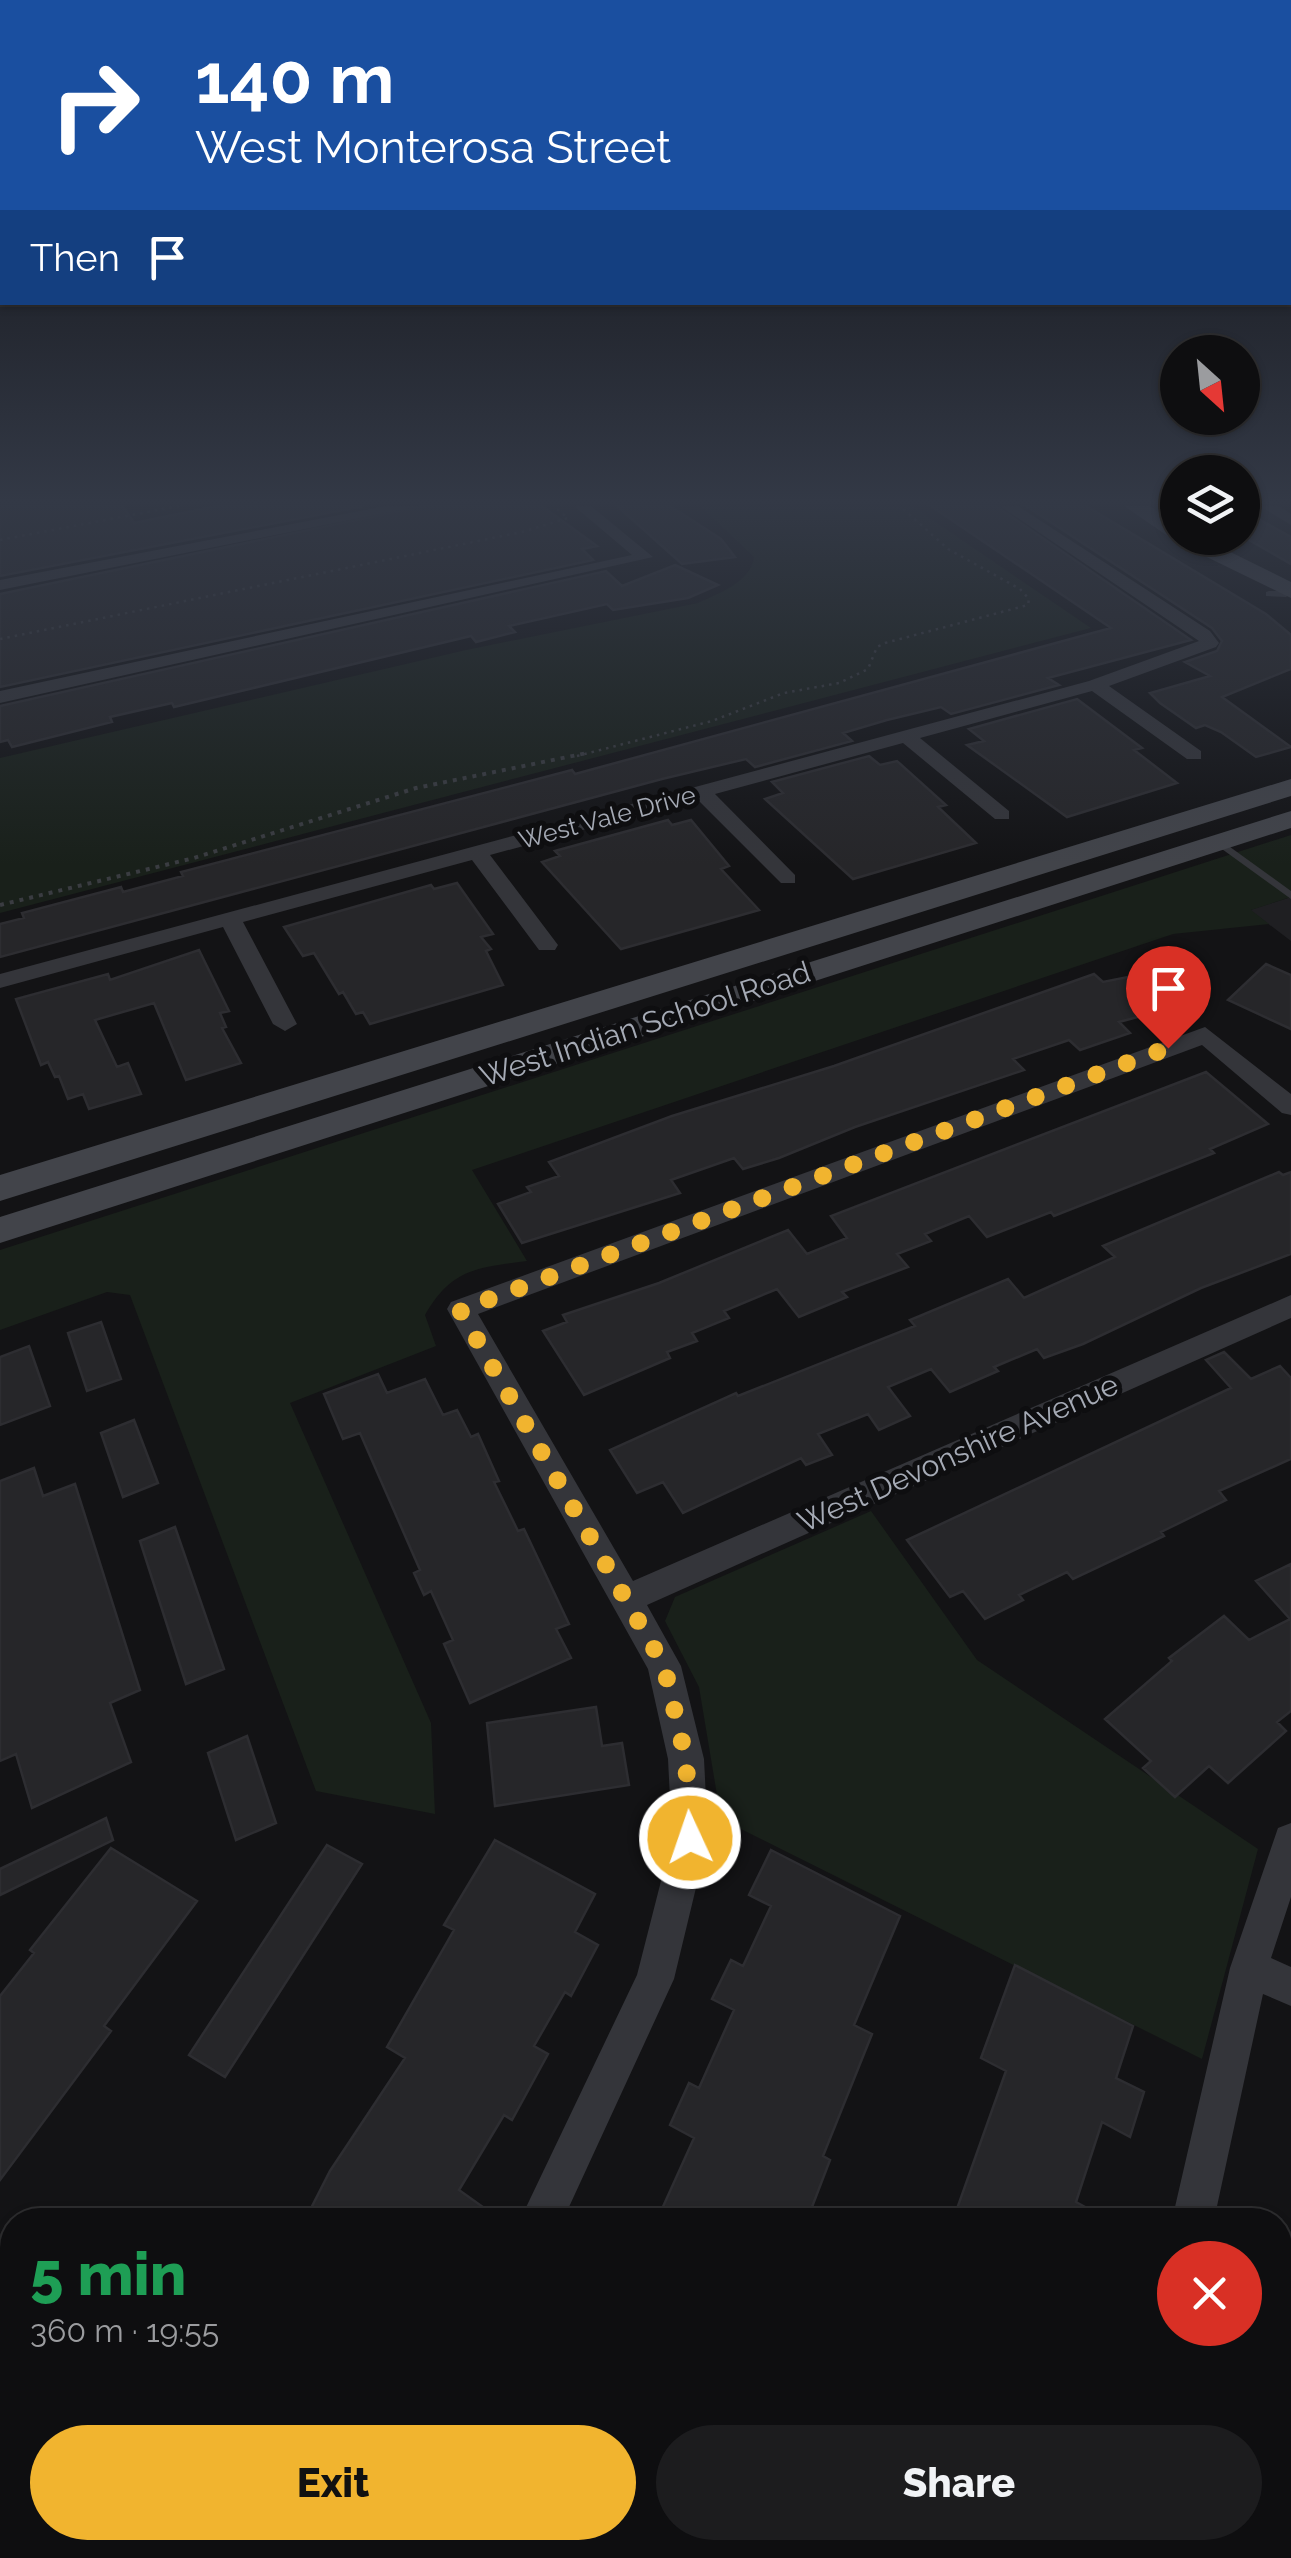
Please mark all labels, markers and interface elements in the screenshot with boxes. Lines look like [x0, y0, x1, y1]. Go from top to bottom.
text: 140 m [195, 37, 395, 119]
icon: right [30, 40, 160, 170]
text: West Monterosa Street [195, 121, 671, 174]
icon: arrive [140, 230, 195, 285]
text: Then [30, 235, 120, 280]
north arrow [1160, 335, 1260, 435]
map controls [1160, 335, 1260, 555]
button: layers [1160, 455, 1260, 555]
street label: West Vale Drive [515, 779, 699, 855]
pin [1126, 946, 1211, 1049]
street label: West Indian School Road [475, 954, 815, 1094]
icon: arrive [1141, 961, 1196, 1016]
street label: West Devonshire Avenue [792, 1366, 1124, 1540]
position arrow [638, 1786, 742, 1890]
text: 5 min [30, 2239, 186, 2309]
button: close [1157, 2241, 1262, 2346]
text: 360 m · 19:55 [30, 2312, 219, 2349]
button: Exit [30, 2425, 636, 2540]
button: Share [656, 2425, 1262, 2540]

